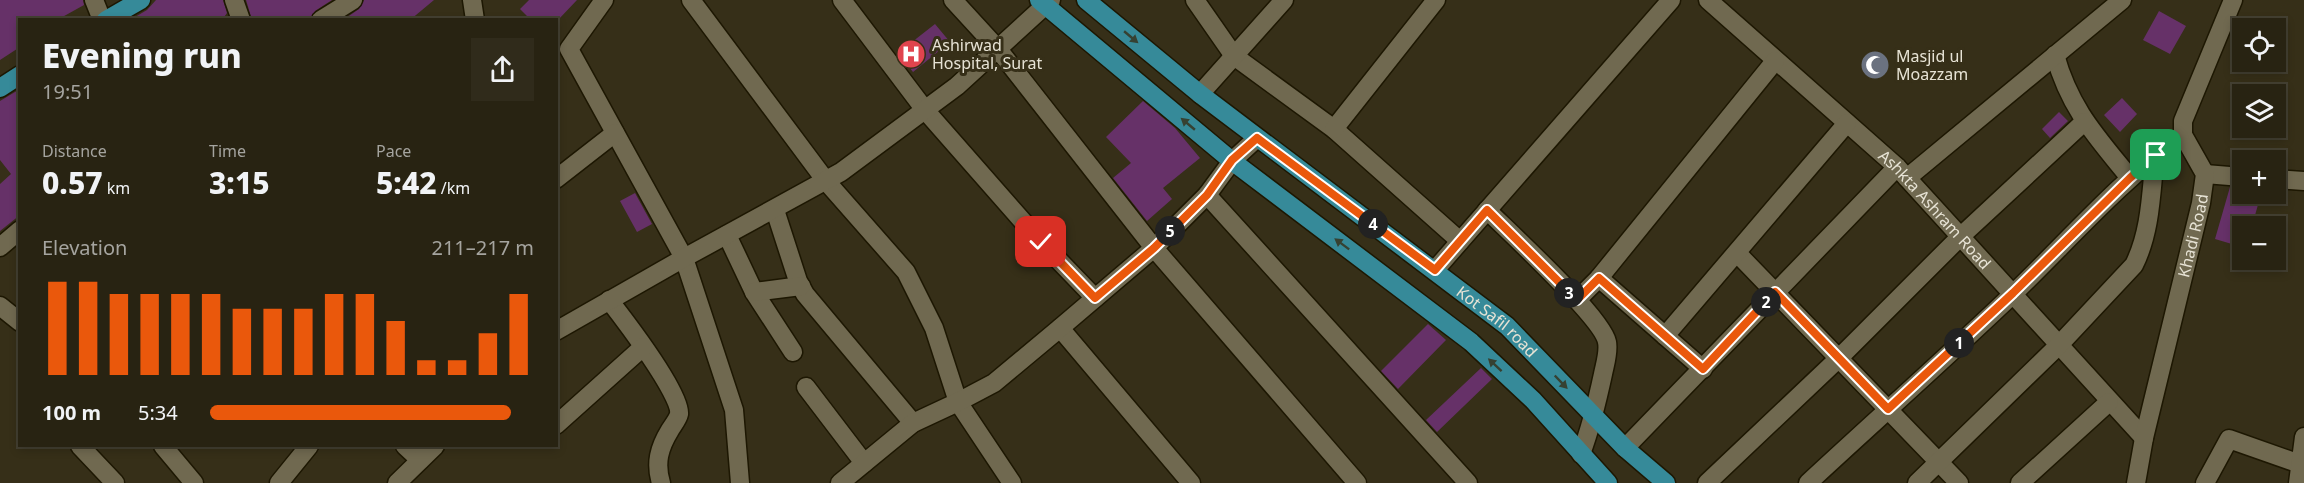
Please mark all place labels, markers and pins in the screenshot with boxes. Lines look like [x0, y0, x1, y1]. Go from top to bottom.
place label: Ashirwad Hospital, Surat [932, 34, 1042, 74]
hospital icon: Ashirwad Hospital, Surat [895, 38, 927, 70]
place label: Masjid ul Moazzam [1896, 45, 1968, 85]
mosque icon: Masjid ul Moazzam [1859, 49, 1891, 81]
pin [2130, 129, 2181, 180]
pin: 4 [1358, 209, 1388, 239]
pin [1015, 216, 1066, 267]
pin: 5 [1155, 216, 1185, 246]
pin: 3 [1554, 278, 1584, 308]
pin: 2 [1751, 287, 1781, 317]
pin: 1 [1944, 328, 1974, 358]

